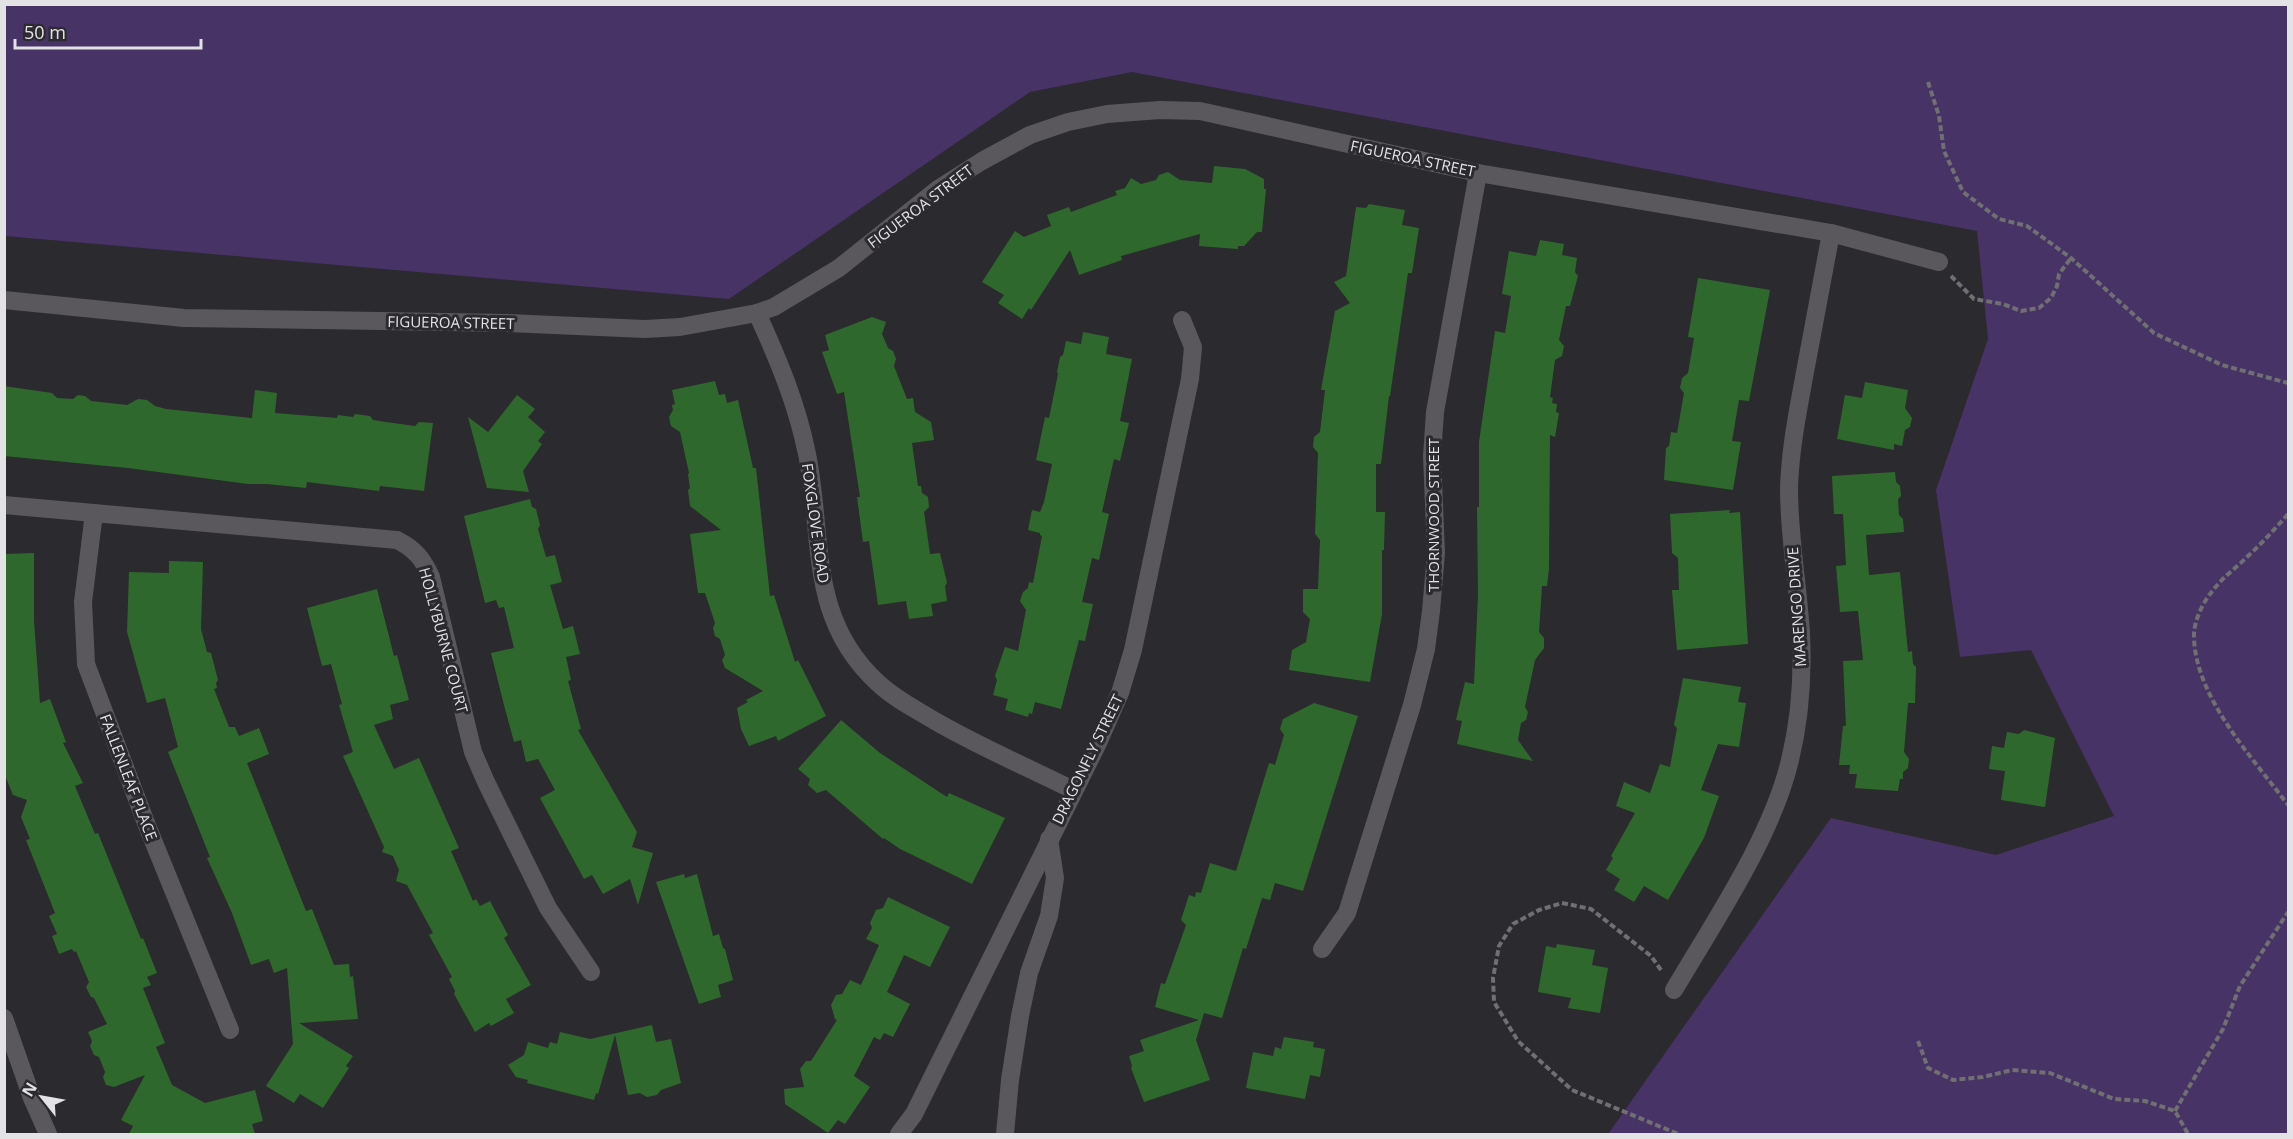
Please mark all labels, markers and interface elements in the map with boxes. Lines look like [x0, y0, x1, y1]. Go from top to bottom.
scale bar [15, 12, 201, 50]
text: 50 m [24, 20, 66, 44]
street label: FIGUEROA STREET [1349, 135, 1478, 181]
street label: FIGUEROA STREET [863, 159, 977, 252]
street label: FIGUEROA STREET [387, 311, 515, 333]
street label: THORNWOOD STREET [1423, 437, 1443, 592]
street label: FOXGLOVE ROAD [798, 462, 834, 584]
street label: MARENGO DRIVE [1782, 546, 1810, 668]
street label: HOLLYBURNE COURT [415, 565, 473, 716]
street label: DRAGONFLY STREET [1047, 690, 1127, 827]
street label: FALLENLEAF PLACE [96, 711, 162, 843]
north arrow [12, 1067, 72, 1127]
text: N [16, 1078, 42, 1101]

